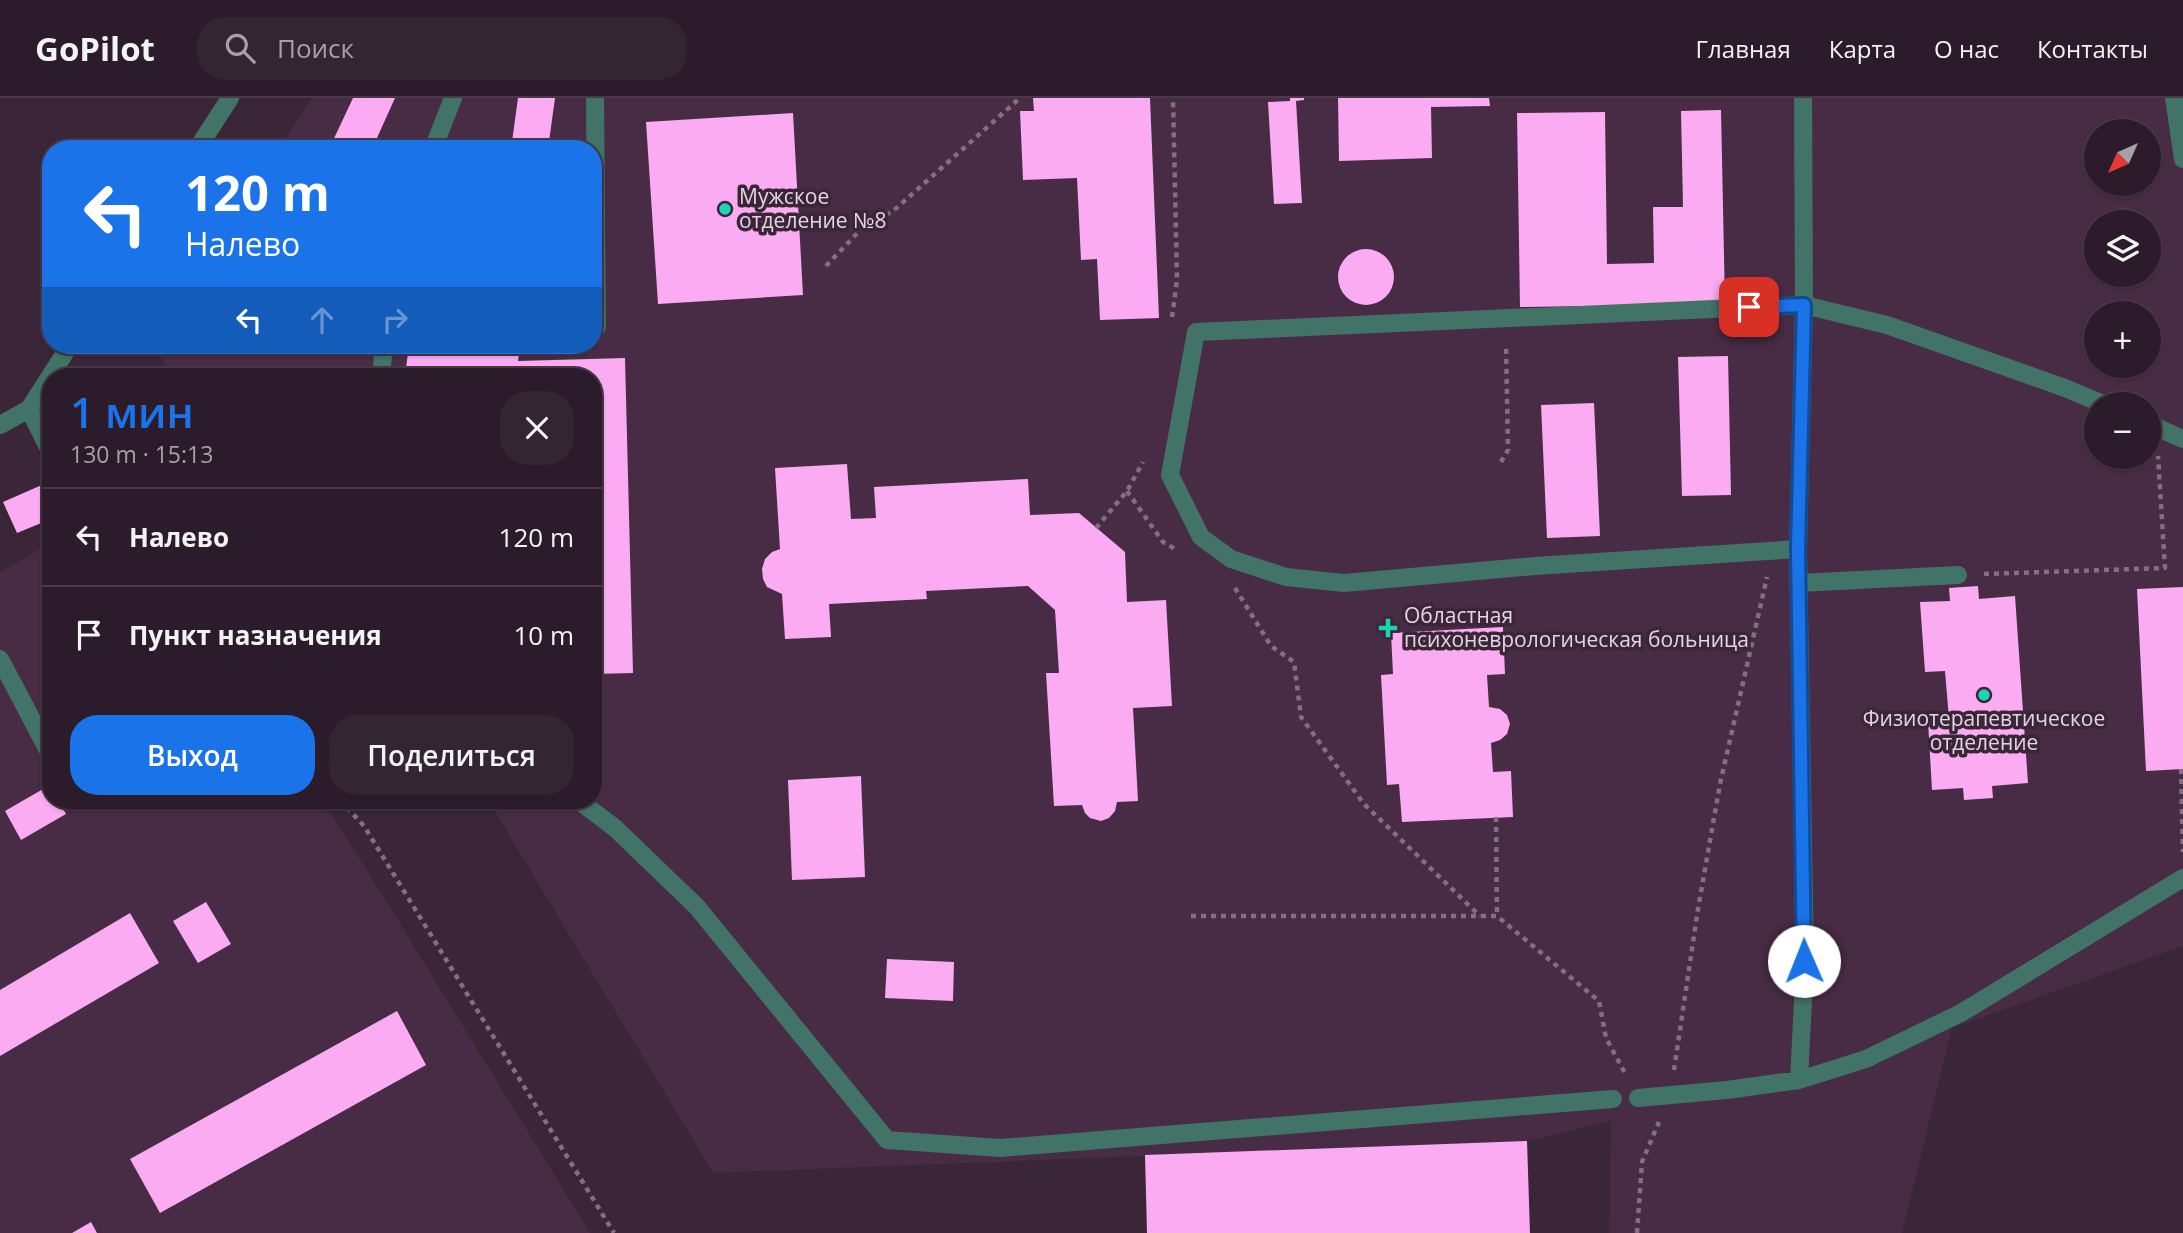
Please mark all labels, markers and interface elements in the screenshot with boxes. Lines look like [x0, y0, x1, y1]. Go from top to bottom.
search box [197, 17, 687, 80]
text: GoPilot [35, 26, 155, 71]
icon: search [221, 29, 259, 67]
text: Поиск [277, 30, 354, 66]
text: Главная [1696, 32, 1791, 65]
text: Карта [1829, 32, 1896, 65]
text: О нас [1934, 32, 1999, 65]
text: Контакты [2037, 32, 2148, 65]
north arrow [2084, 119, 2161, 196]
map controls [2084, 119, 2161, 469]
text: 120 m [185, 159, 330, 225]
icon: left [70, 168, 161, 259]
place label: Мужское отделение №8 [739, 182, 886, 234]
marker: Мужское отделение №8 [717, 201, 733, 217]
button: layers [2084, 210, 2161, 287]
text: Налево [185, 222, 300, 265]
pin [1719, 277, 1779, 337]
icon: arrive [1730, 288, 1768, 326]
icon: left [230, 301, 268, 339]
icon: ahead [303, 301, 341, 339]
icon: right [376, 301, 414, 339]
button: + [2084, 301, 2161, 378]
text: 1 мин [70, 383, 194, 440]
button: close [500, 391, 574, 465]
button: − [2084, 392, 2161, 469]
text: 130 m · 15:13 [70, 438, 213, 470]
icon: left [70, 518, 108, 556]
text: Налево [129, 519, 229, 555]
text: 120 m [499, 519, 574, 555]
place label: Областная психоневрологическая больница [1404, 601, 1749, 653]
icon: arrive [70, 616, 108, 654]
text: Пункт назначения [129, 617, 382, 653]
text: 10 m [513, 617, 574, 653]
marker: Областная психоневрологическая больница [1378, 618, 1398, 638]
marker: Физиотерапевтическое отделение [1976, 687, 1992, 703]
place label: Физиотерапевтическое отделение [1863, 704, 2105, 756]
button: Выход [70, 715, 315, 795]
button: Поделиться [329, 715, 574, 795]
position arrow [1767, 924, 1841, 998]

